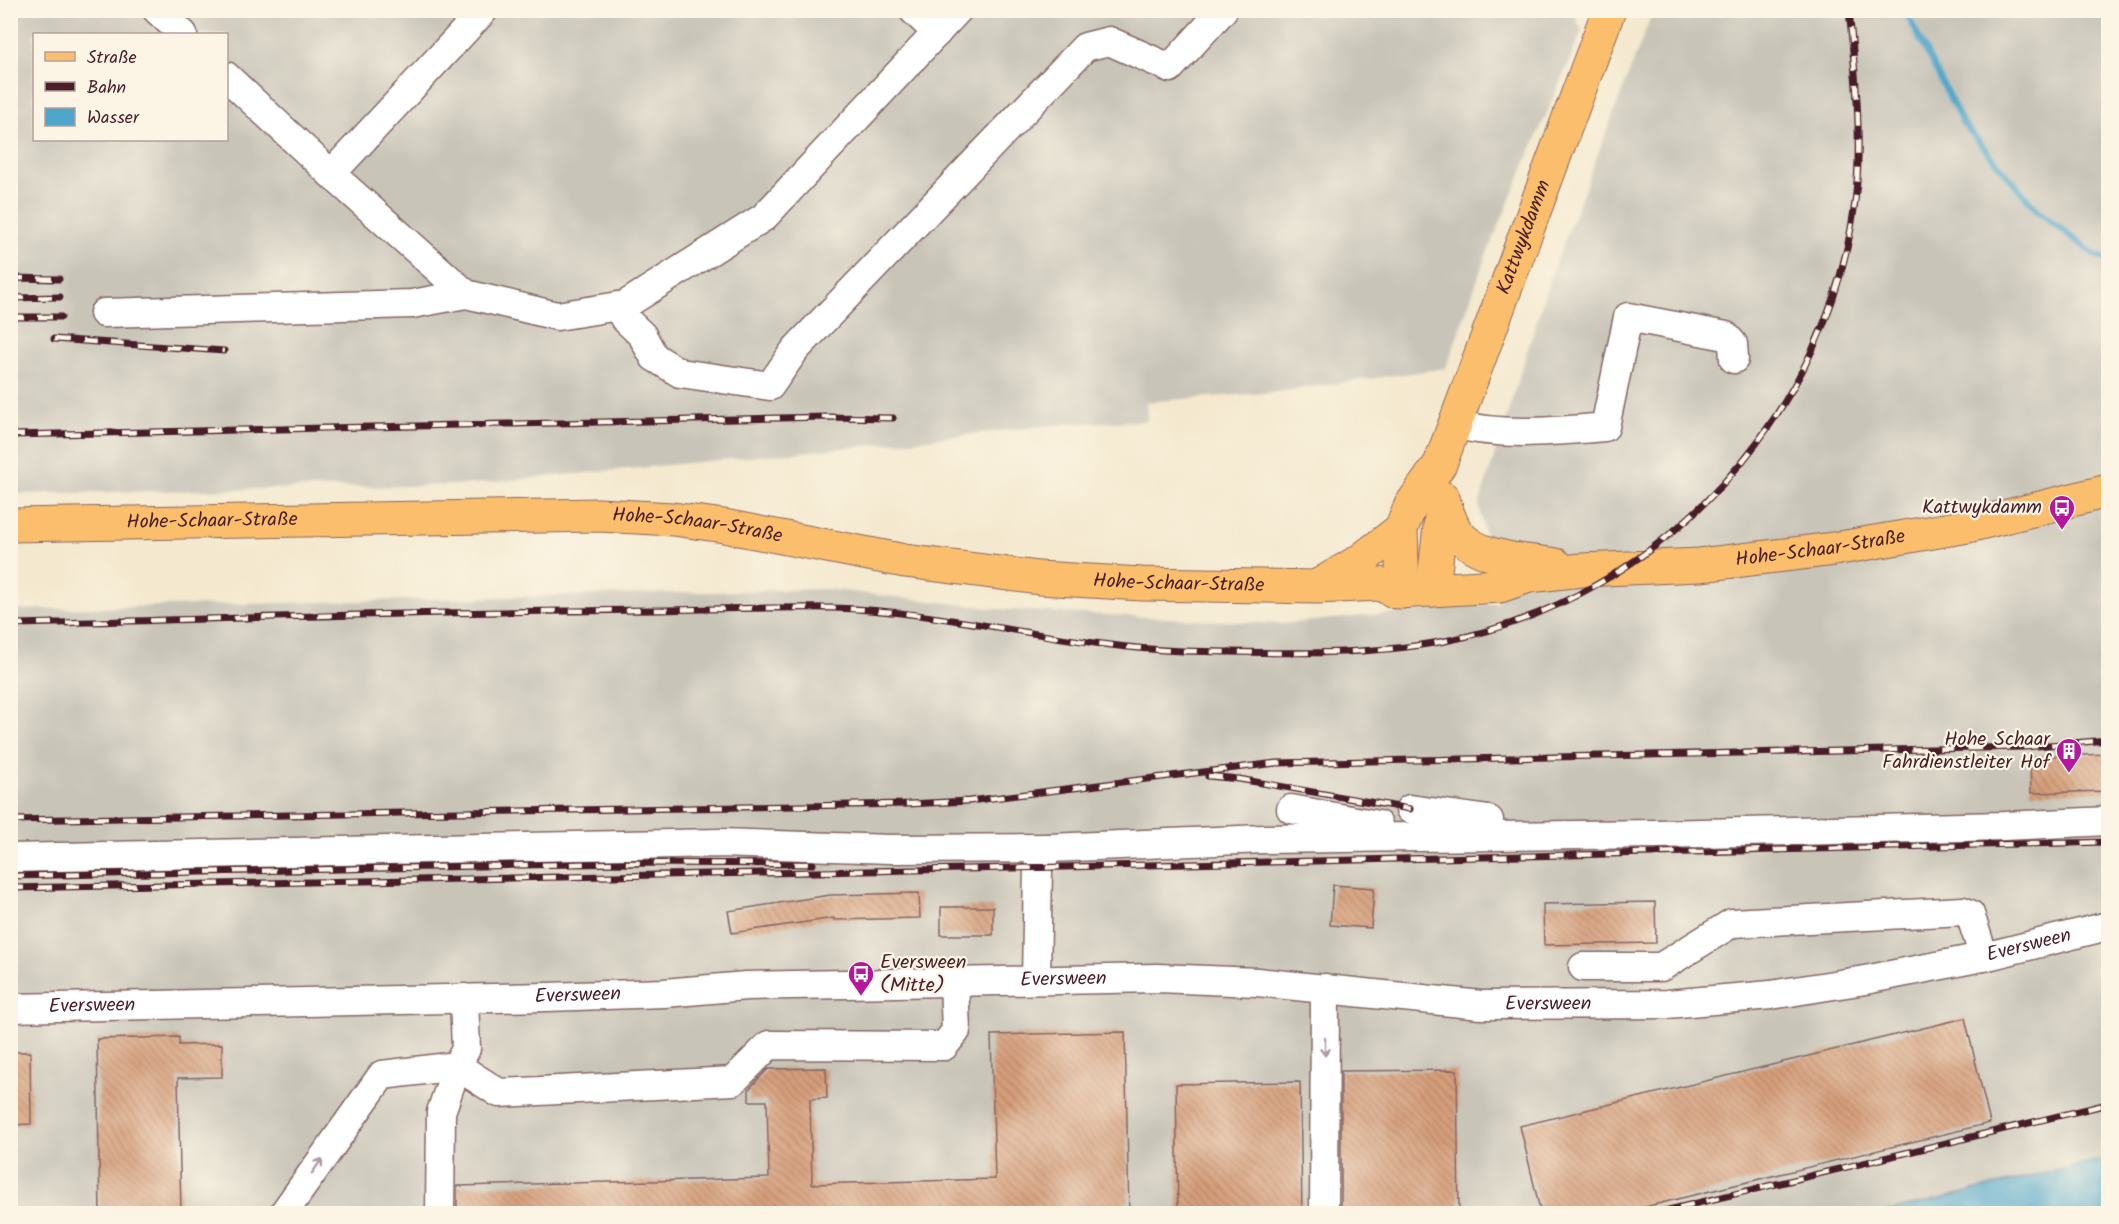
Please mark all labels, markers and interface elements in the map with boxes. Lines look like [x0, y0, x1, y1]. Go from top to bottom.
legend [33, 33, 228, 141]
text: Straße [87, 44, 137, 73]
text: Bahn [87, 74, 126, 103]
text: Wasser [87, 104, 140, 133]
street label: Kattwykdamm [1488, 175, 1560, 299]
place label: Kattwykdamm [1922, 492, 2042, 524]
bus stop icon: Kattwykdamm [2047, 493, 2077, 531]
street label: Hohe-Schaar-Straße [611, 500, 785, 553]
street label: Hohe-Schaar-Straße [126, 504, 298, 539]
street label: Hohe-Schaar-Straße [1734, 521, 1908, 577]
street label: Hohe-Schaar-Straße [1092, 565, 1265, 602]
place label: Hohe Schaar Fahrdienstleiter Hof [1882, 724, 2052, 779]
building icon: Hohe Schaar Fahrdienstleiter Hof [2054, 736, 2084, 774]
street label: Eversween [1983, 920, 2075, 972]
place label: Eversween (Mitte) [880, 947, 966, 1002]
bus stop icon: Eversween (Mitte) [846, 959, 876, 997]
street label: Eversween [1020, 963, 1107, 997]
street label: Eversween [534, 978, 622, 1013]
street label: Eversween [1505, 988, 1591, 1021]
street label: Eversween [48, 989, 136, 1023]
one-way arrow [1319, 1036, 1331, 1056]
one-way arrow [311, 1158, 323, 1174]

